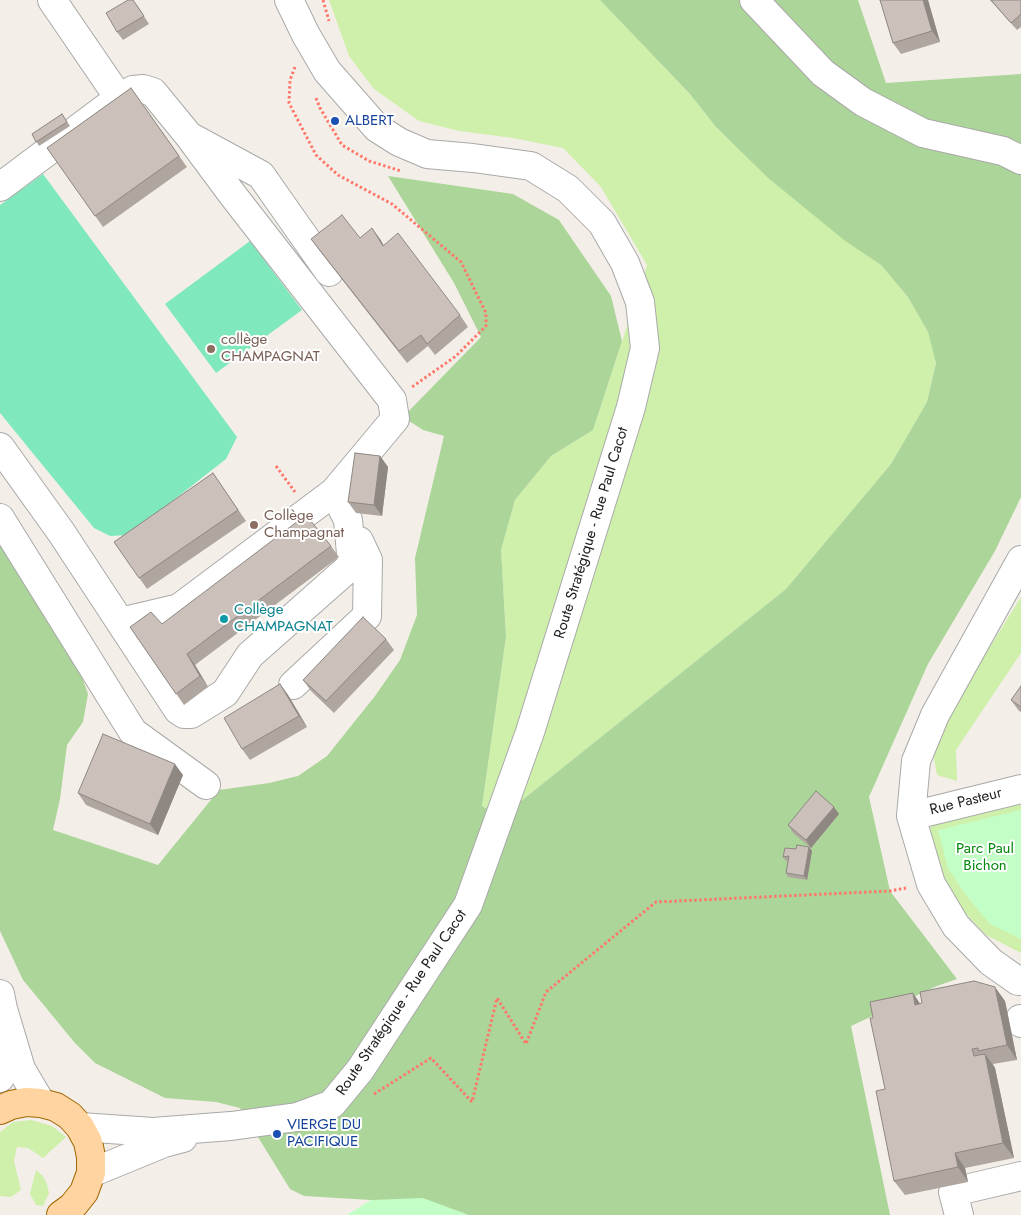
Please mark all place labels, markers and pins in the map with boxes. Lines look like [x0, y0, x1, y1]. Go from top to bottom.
place label: ALBERT [345, 112, 394, 130]
marker: ALBERT [329, 115, 341, 127]
place label: collège CHAMPAGNAT [221, 331, 320, 366]
marker: collège CHAMPAGNAT [205, 343, 217, 355]
place label: Collège Champagnat [264, 507, 344, 542]
marker: Collège Champagnat [248, 519, 260, 531]
place label: Collège CHAMPAGNAT [234, 601, 333, 636]
marker: Collège CHAMPAGNAT [218, 613, 230, 625]
place label: VIERGE DU PACIFIQUE [287, 1116, 361, 1151]
marker: VIERGE DU PACIFIQUE [271, 1128, 283, 1140]

